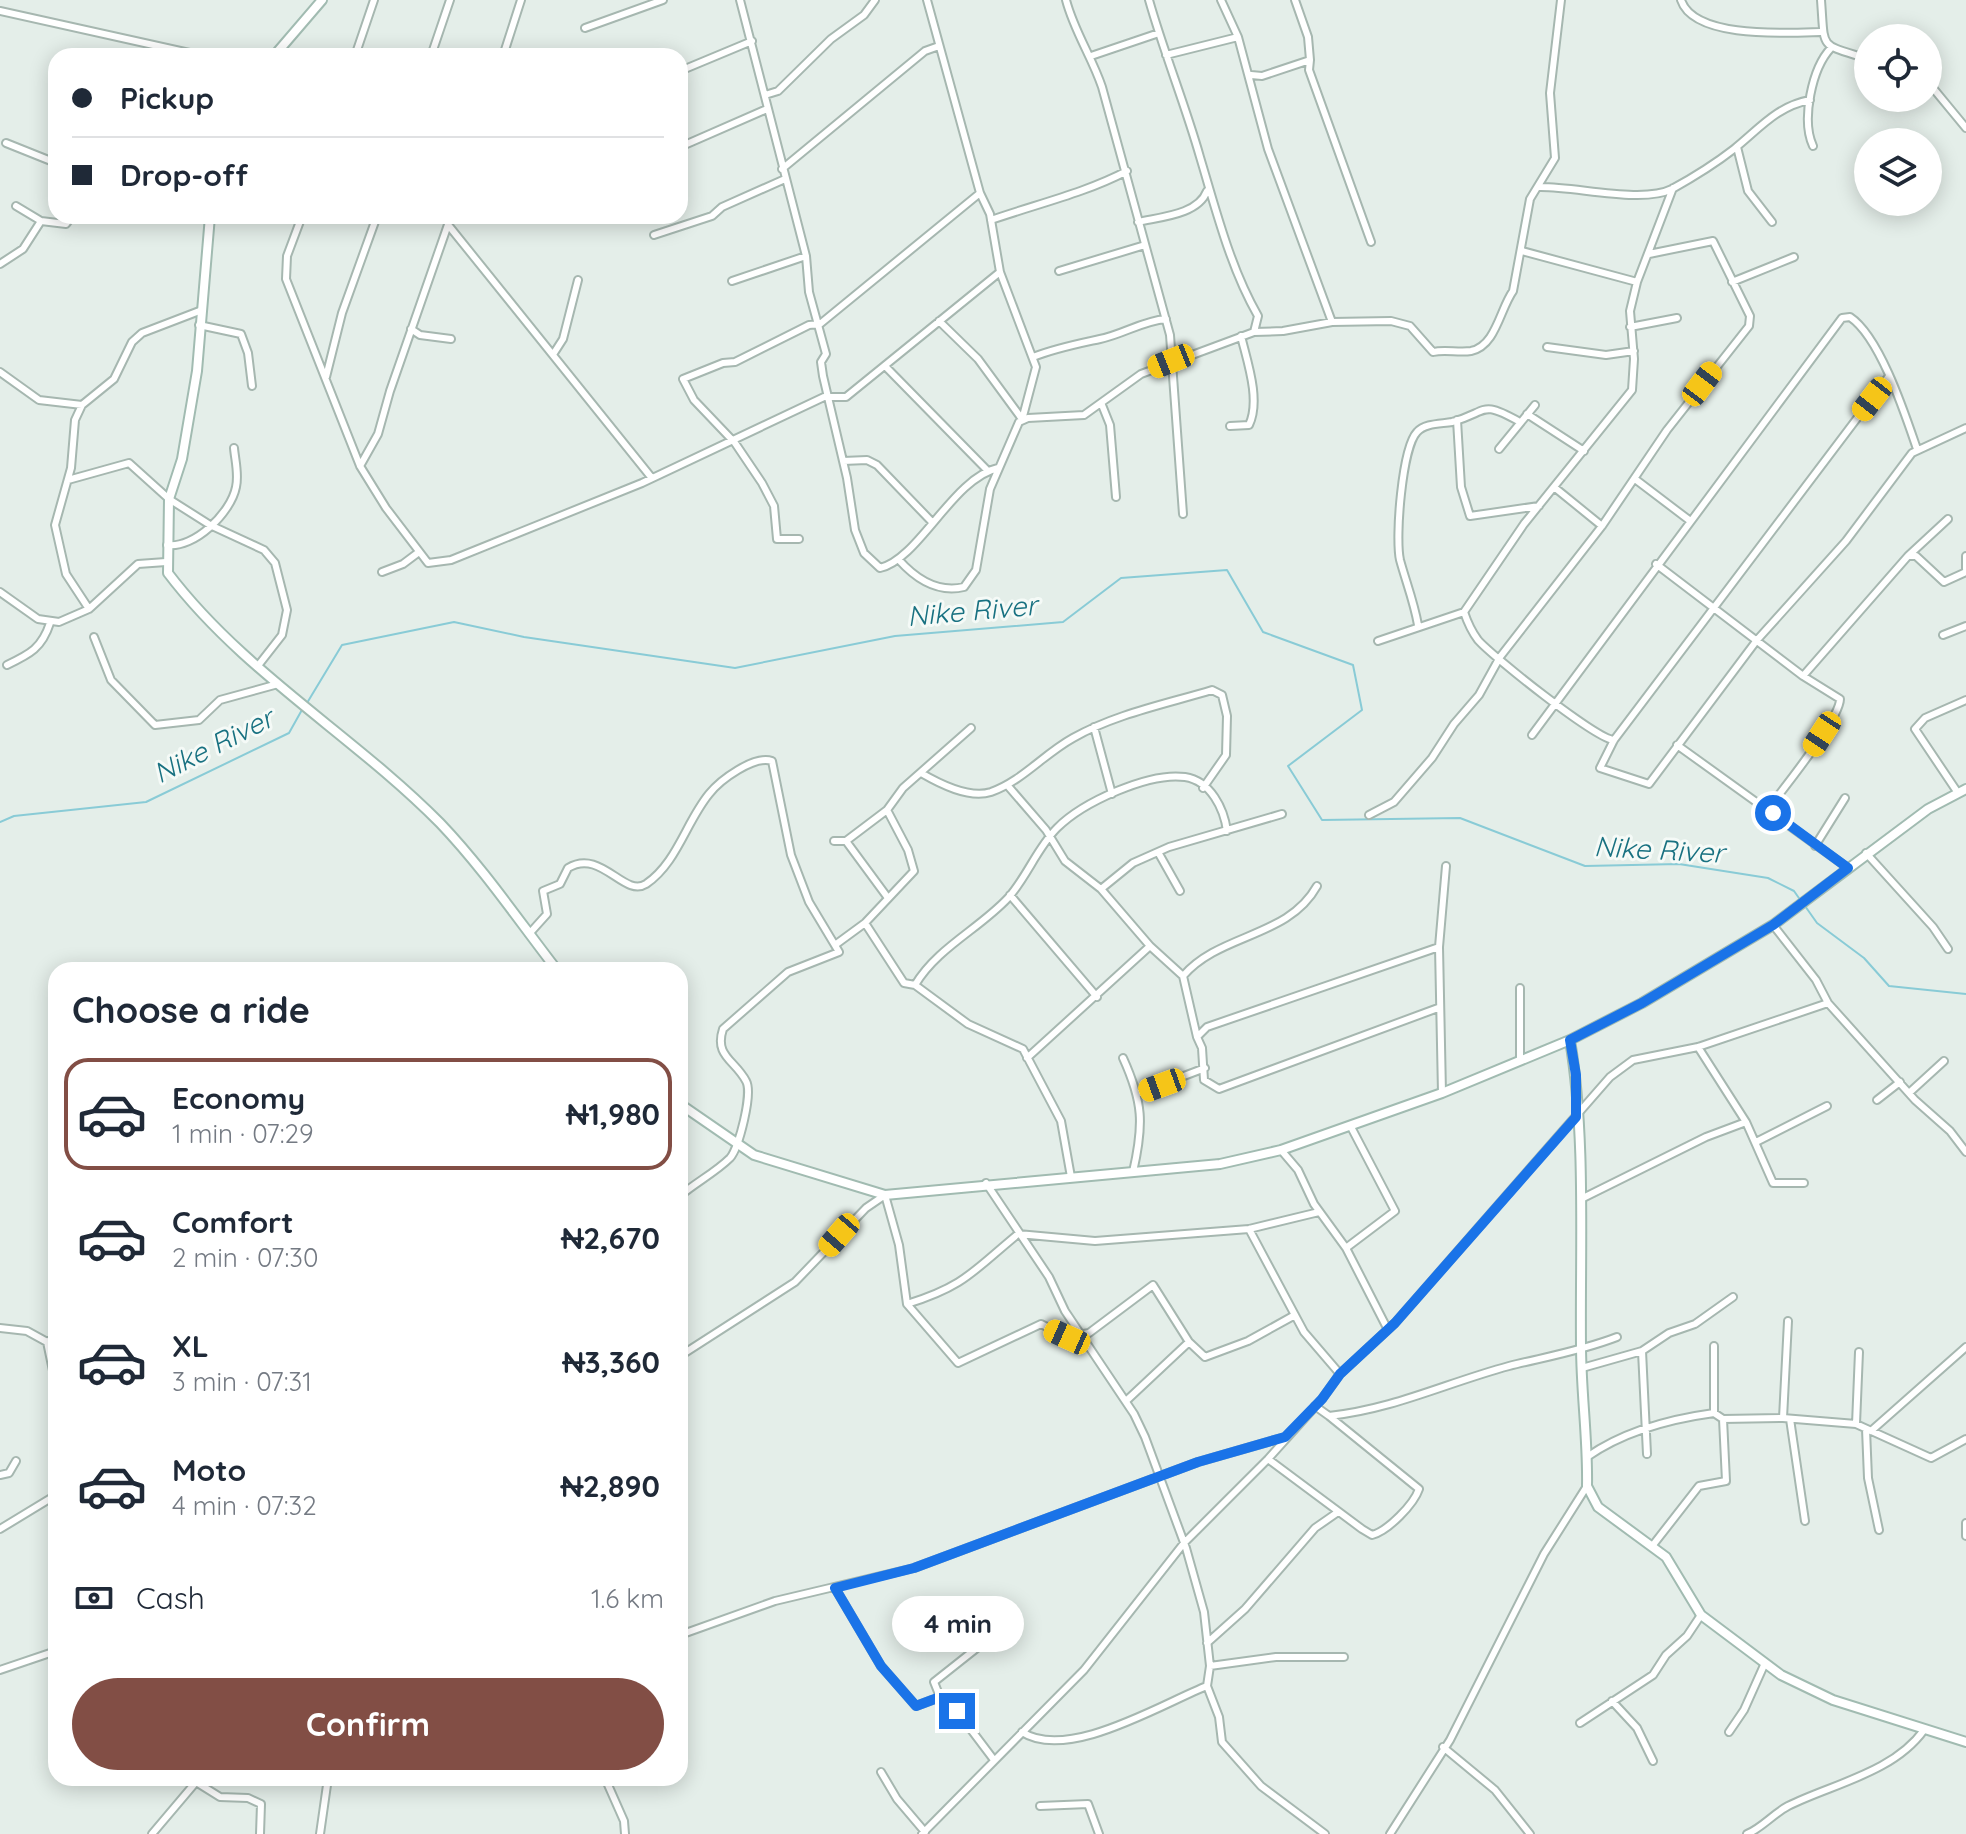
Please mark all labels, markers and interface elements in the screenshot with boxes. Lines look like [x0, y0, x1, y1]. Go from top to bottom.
map controls [1854, 24, 1942, 216]
button: locate [1854, 24, 1942, 112]
text: Pickup [120, 79, 214, 117]
button: layers [1854, 128, 1942, 216]
text: Drop-off [120, 156, 248, 194]
car [1144, 341, 1198, 381]
car [1678, 358, 1726, 410]
car [1848, 373, 1896, 425]
water label: Nike River [906, 587, 1042, 633]
water label: Nike River [147, 698, 282, 790]
car [1799, 707, 1845, 761]
route start [1755, 795, 1791, 831]
water label: Nike River [1593, 828, 1728, 870]
text: Choose a ride [72, 987, 310, 1032]
car [1135, 1066, 1189, 1104]
icon: car [76, 1078, 148, 1150]
text: Economy [172, 1079, 305, 1117]
text: ₦1,980 [566, 1095, 660, 1133]
text: 1 min · 07:29 [172, 1117, 313, 1150]
icon: car [76, 1202, 148, 1274]
text: Comfort [172, 1203, 293, 1241]
car [814, 1209, 864, 1261]
text: ₦2,670 [561, 1219, 660, 1257]
text: 2 min · 07:30 [172, 1241, 318, 1274]
car [1040, 1316, 1094, 1358]
icon: car [76, 1326, 148, 1398]
text: XL [172, 1327, 209, 1365]
text: ₦3,360 [562, 1343, 660, 1381]
text: 3 min · 07:31 [172, 1365, 312, 1398]
icon: car [76, 1450, 148, 1522]
text: Moto [172, 1451, 246, 1489]
text: ₦2,890 [561, 1467, 660, 1505]
text: 4 min · 07:32 [172, 1489, 317, 1522]
icon: cash [72, 1576, 116, 1620]
text: Cash [136, 1579, 205, 1617]
text: 1.6 km [591, 1582, 664, 1615]
callout: 4 min [891, 1595, 1023, 1651]
text: 4 min [924, 1607, 992, 1640]
button: Confirm [72, 1678, 664, 1770]
route end [939, 1693, 975, 1729]

